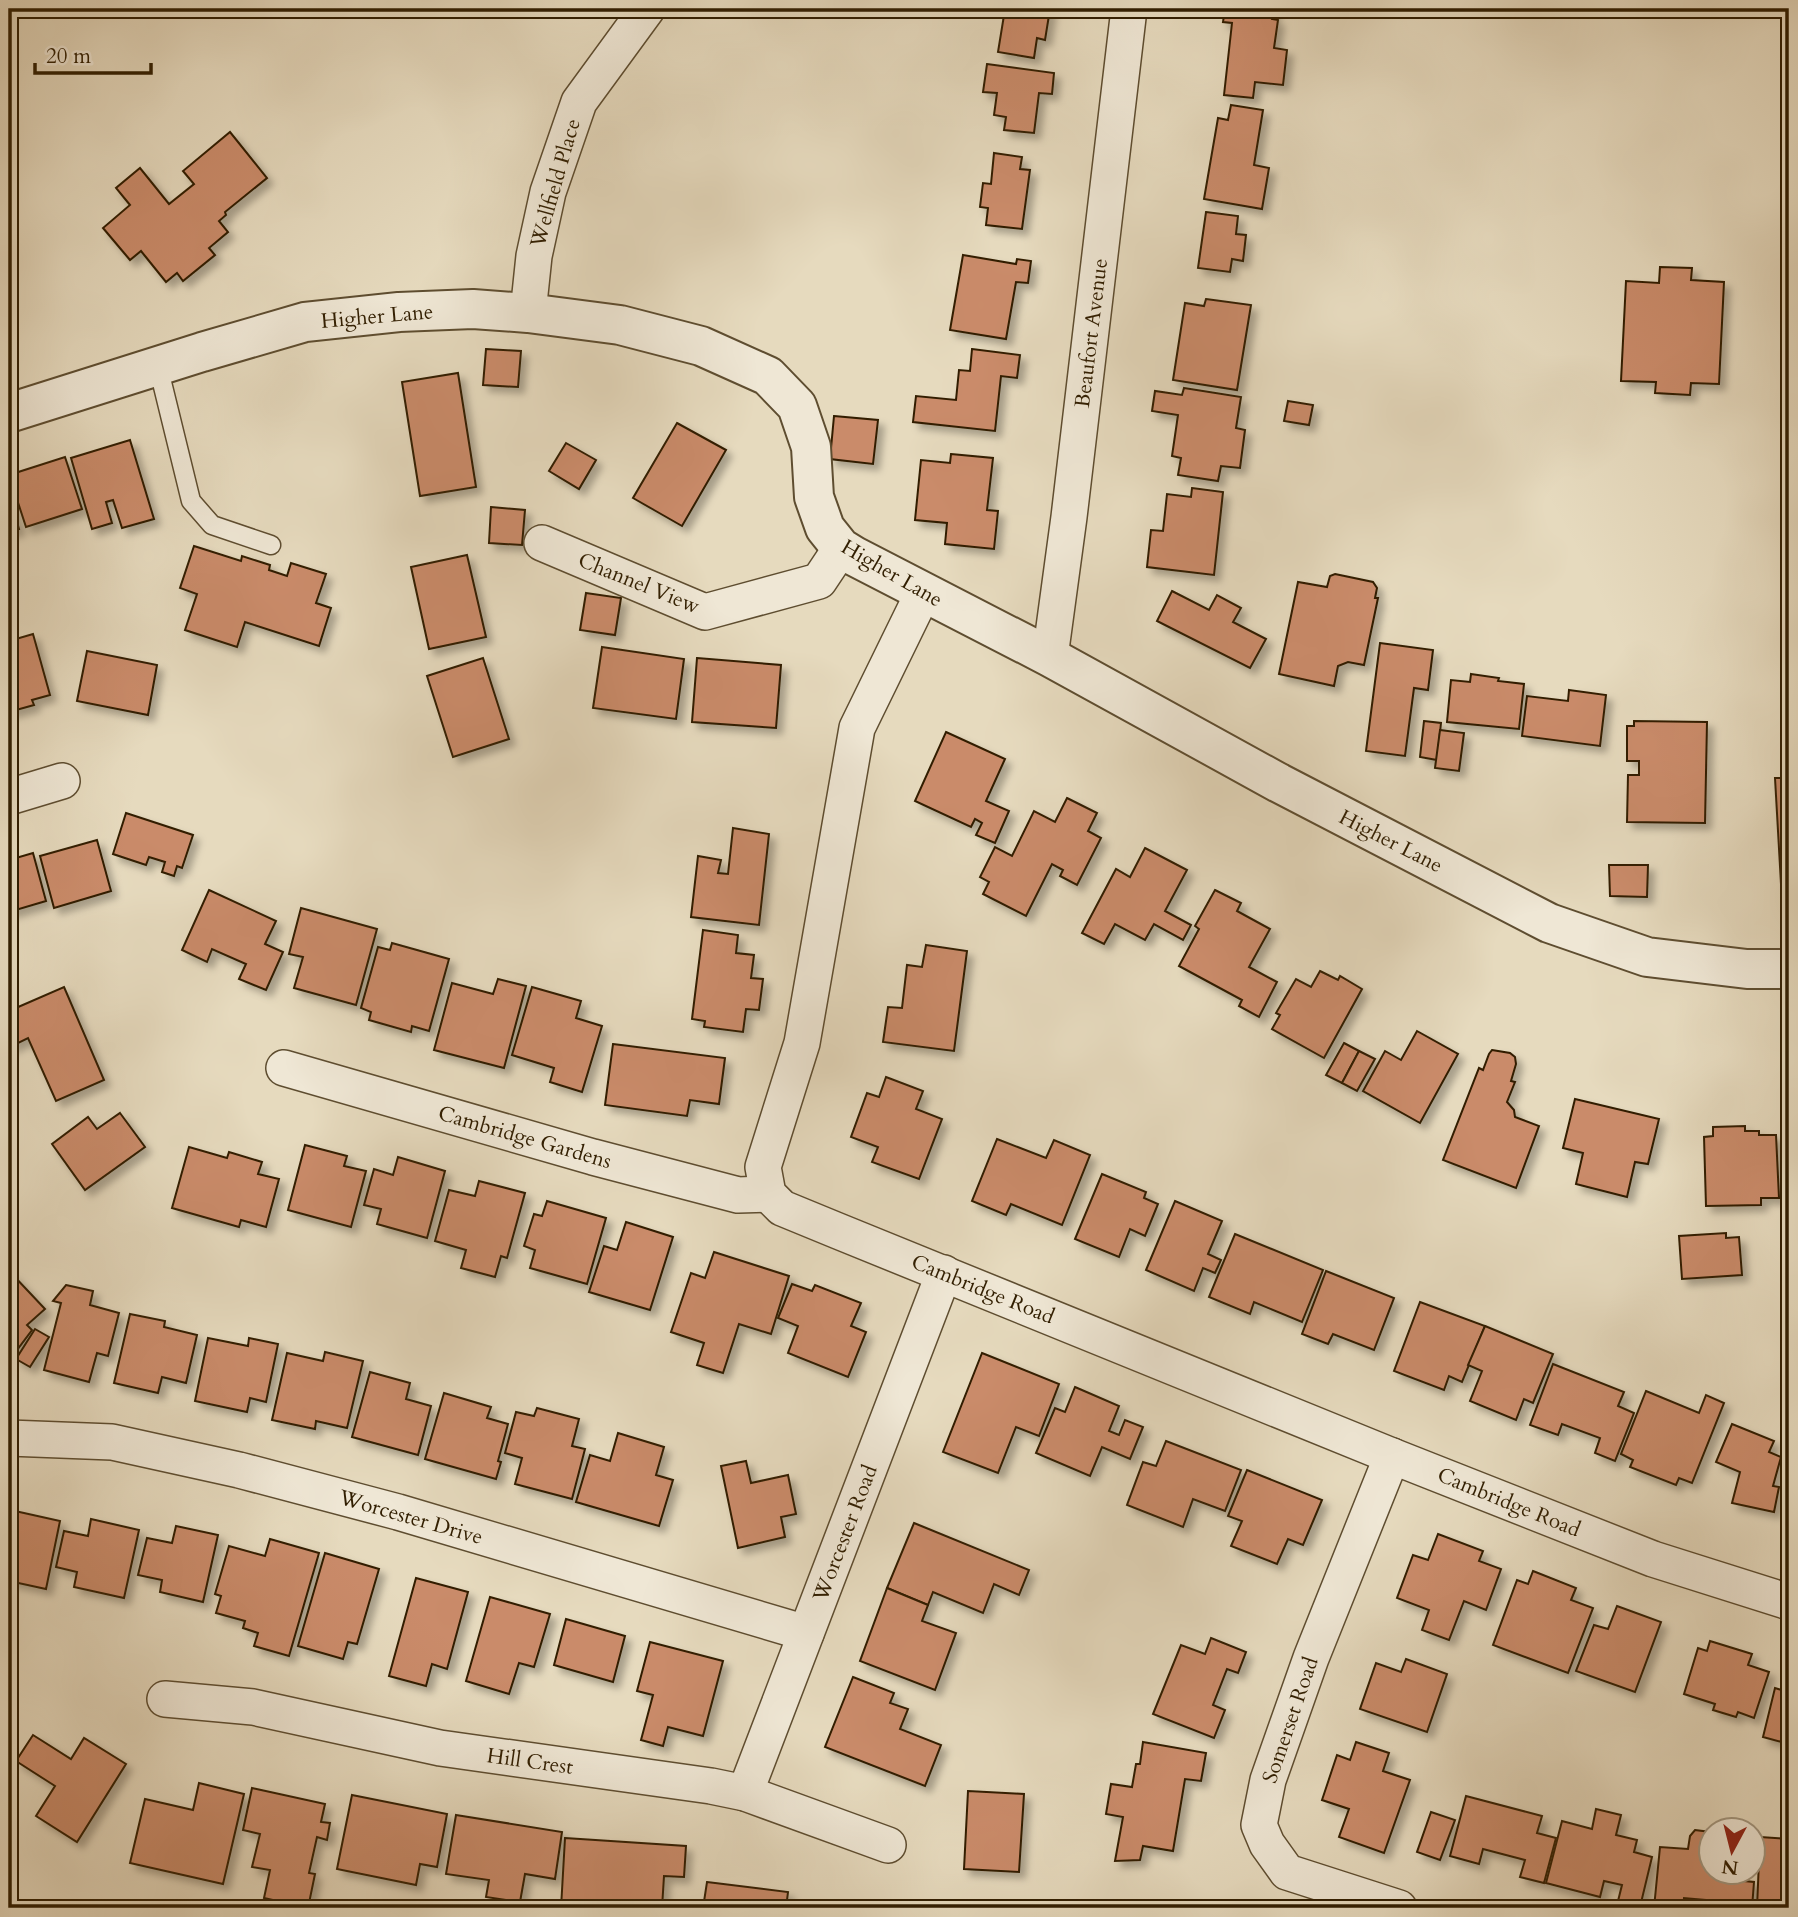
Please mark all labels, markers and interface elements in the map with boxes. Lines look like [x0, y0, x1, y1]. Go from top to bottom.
scale bar [35, 32, 150, 76]
text: 20 m [46, 42, 91, 71]
street label: Wellfield Place [523, 115, 588, 252]
street label: Beaufort Avenue [1068, 257, 1115, 409]
street label: Higher Lane [320, 297, 435, 336]
street label: Higher Lane [836, 533, 948, 614]
street label: Channel View [574, 546, 704, 621]
street label: Higher Lane [1334, 803, 1448, 880]
street label: Cambridge Gardens [435, 1099, 615, 1176]
street label: Cambridge Road [907, 1248, 1059, 1331]
street label: Worcester Road [806, 1461, 885, 1607]
street label: Cambridge Road [1433, 1461, 1585, 1544]
street label: Worcester Drive [334, 1483, 486, 1552]
street label: Somerset Road [1255, 1653, 1326, 1787]
street label: Hill Crest [485, 1741, 575, 1782]
north arrow [1696, 1815, 1766, 1885]
text: N [1720, 1853, 1740, 1881]

